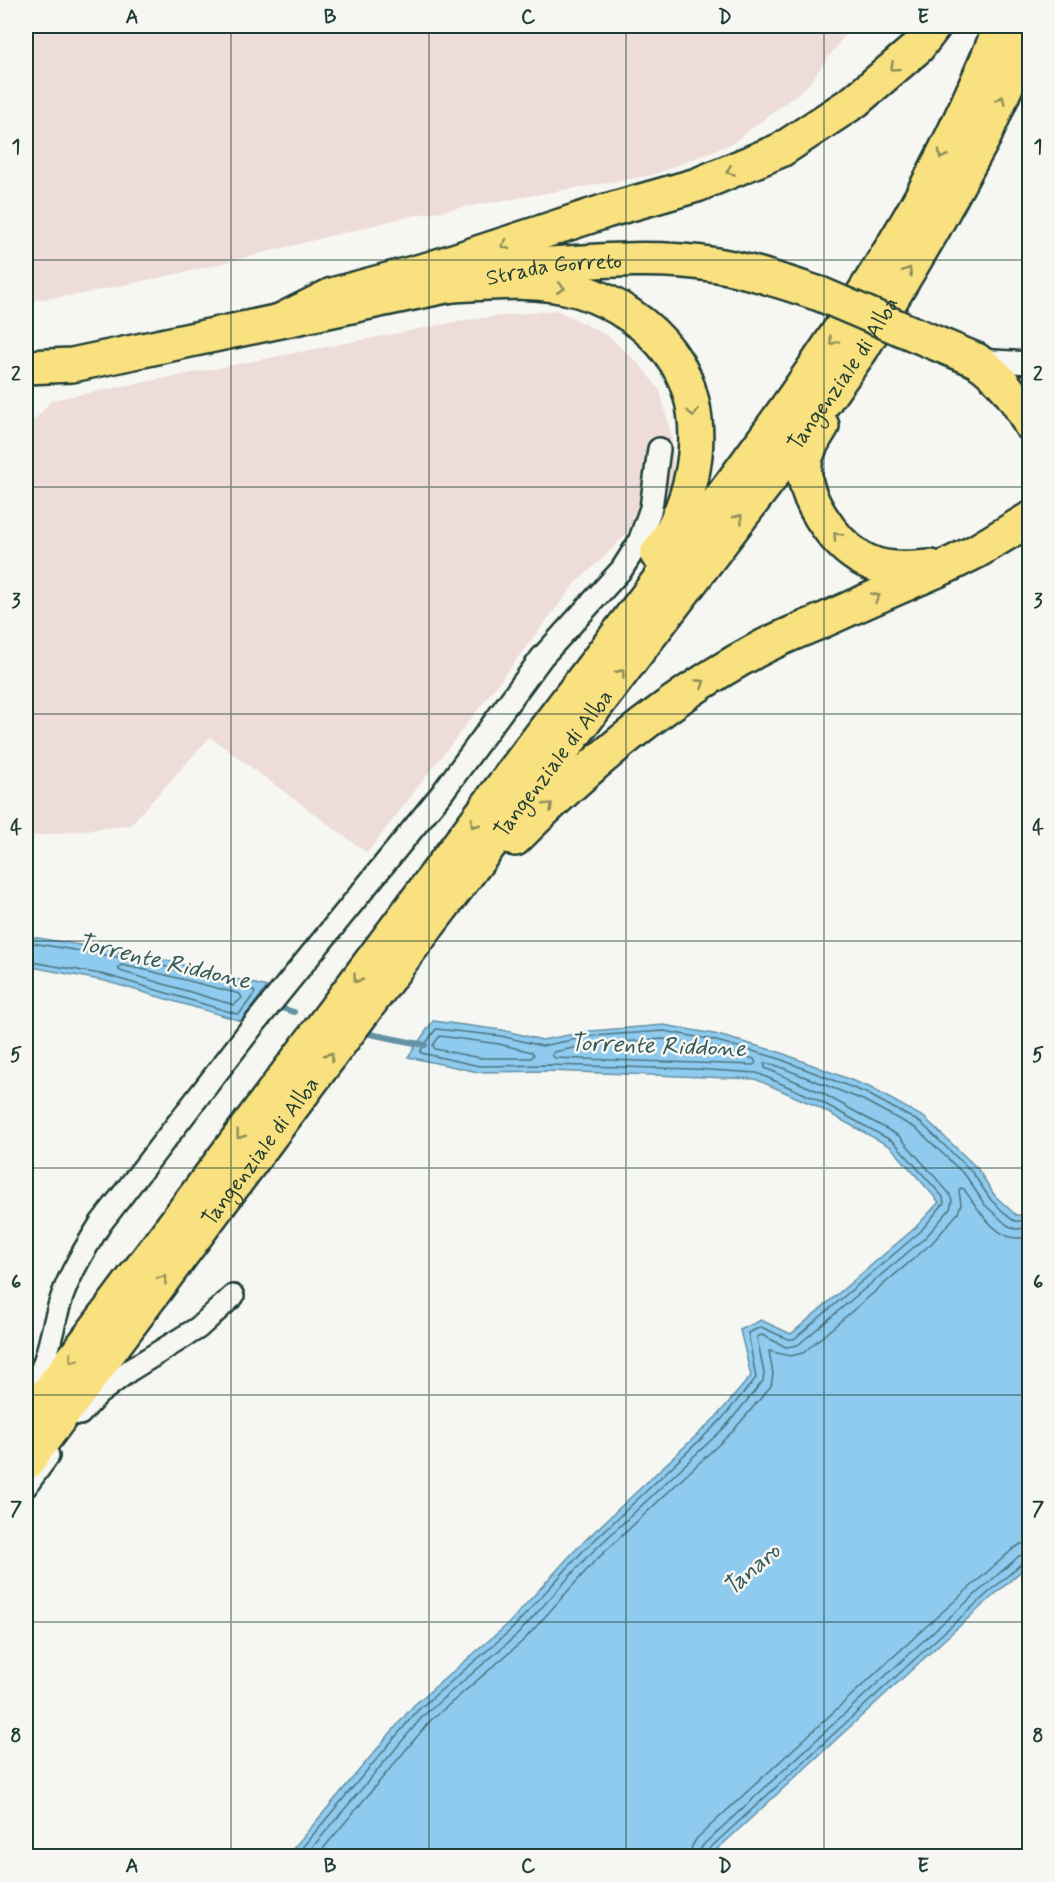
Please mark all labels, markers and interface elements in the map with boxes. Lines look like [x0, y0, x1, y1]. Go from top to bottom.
text: A [125, 4, 139, 31]
text: B [324, 4, 337, 31]
text: C [521, 4, 536, 31]
text: D [718, 4, 732, 31]
text: E [917, 4, 929, 31]
one-way arrow [890, 60, 901, 71]
one-way arrow [994, 95, 1006, 106]
text: 1 [12, 134, 20, 161]
text: 1 [1034, 134, 1042, 161]
one-way arrow [938, 149, 949, 160]
one-way arrow [726, 164, 737, 176]
one-way arrow [500, 238, 511, 250]
street label: Strada Gorreto [484, 248, 623, 293]
one-way arrow [901, 267, 913, 277]
one-way arrow [556, 281, 566, 293]
street label: Tangenziale di Alba [782, 292, 906, 457]
one-way arrow [829, 335, 840, 346]
text: 2 [11, 361, 21, 388]
text: 2 [1033, 361, 1043, 388]
one-way arrow [686, 408, 698, 418]
one-way arrow [732, 514, 743, 525]
one-way arrow [833, 532, 844, 543]
text: 3 [11, 588, 21, 615]
text: 3 [1033, 588, 1043, 615]
one-way arrow [869, 593, 880, 605]
one-way arrow [613, 669, 624, 680]
one-way arrow [695, 679, 705, 691]
street label: Tangenziale di Alba [488, 684, 620, 844]
one-way arrow [542, 802, 553, 813]
text: 4 [10, 815, 22, 842]
text: 4 [1032, 815, 1044, 842]
one-way arrow [471, 817, 482, 828]
water label: Torrente Riddone [74, 927, 254, 998]
one-way arrow [353, 973, 364, 984]
water label: Torrente Riddone [569, 1028, 748, 1065]
text: 5 [10, 1042, 22, 1069]
text: 5 [1032, 1042, 1044, 1069]
one-way arrow [323, 1051, 334, 1062]
street label: Tangenziale di Alba [196, 1071, 326, 1232]
one-way arrow [236, 1129, 247, 1140]
text: 6 [11, 1269, 21, 1296]
text: 6 [1033, 1269, 1043, 1296]
one-way arrow [156, 1274, 167, 1285]
one-way arrow [69, 1352, 80, 1363]
text: 7 [10, 1496, 22, 1523]
text: 7 [1032, 1496, 1044, 1523]
water label: Tanaro [717, 1536, 788, 1604]
text: 8 [10, 1723, 22, 1750]
text: 8 [1032, 1723, 1044, 1750]
text: A [125, 1853, 139, 1880]
text: B [324, 1853, 337, 1880]
text: C [521, 1853, 536, 1880]
text: D [718, 1853, 732, 1880]
text: E [917, 1853, 929, 1880]

